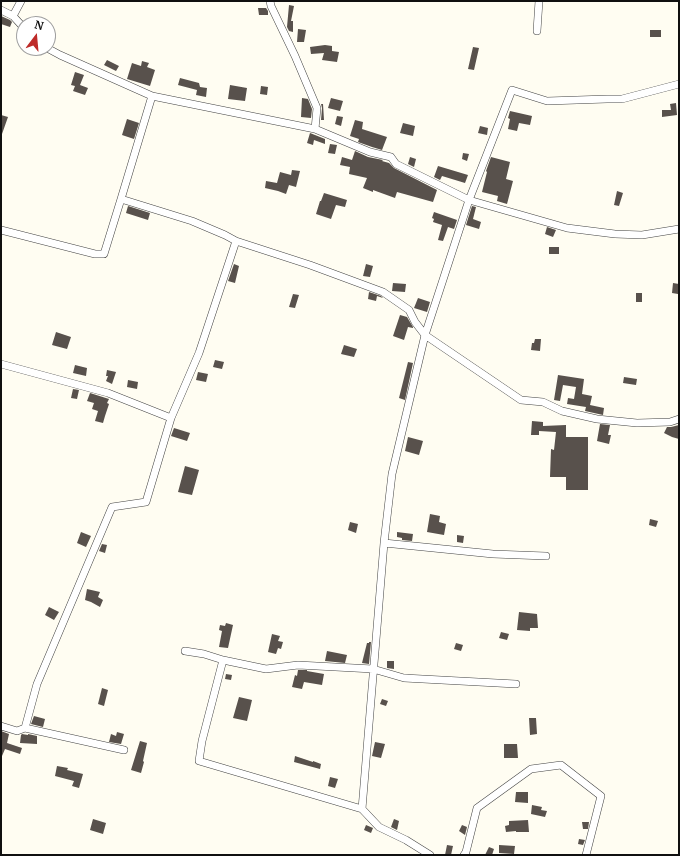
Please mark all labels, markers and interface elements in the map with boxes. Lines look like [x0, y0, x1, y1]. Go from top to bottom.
north arrow [16, 16, 56, 56]
text: N [33, 17, 45, 33]

